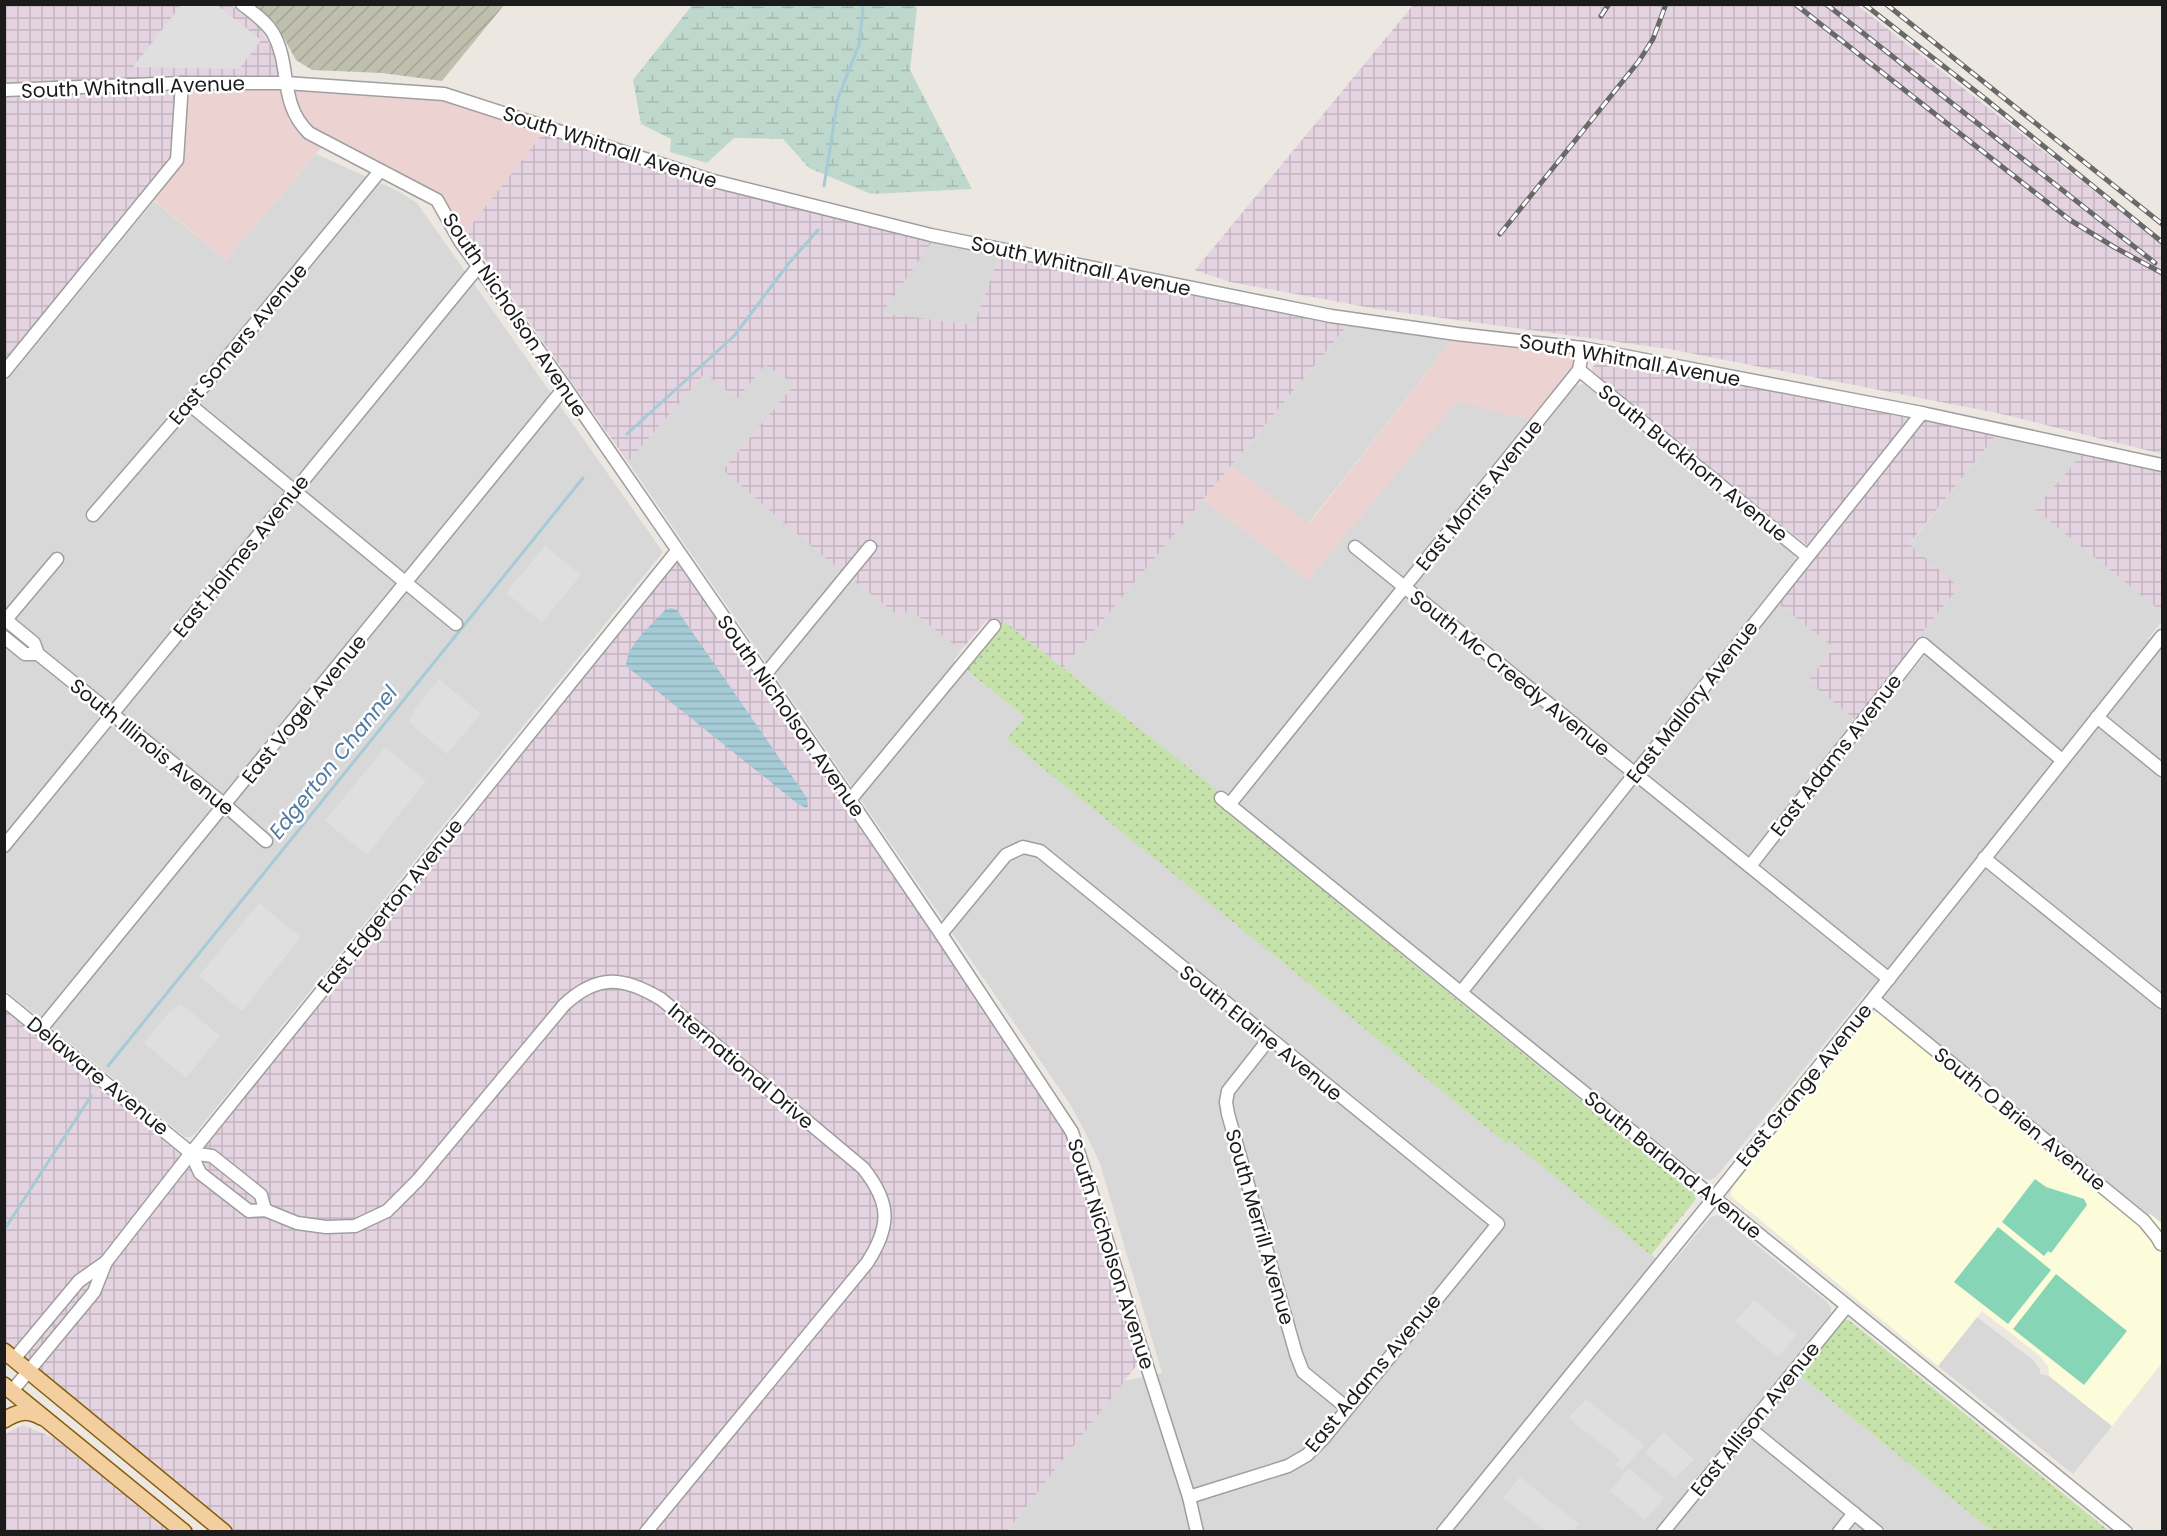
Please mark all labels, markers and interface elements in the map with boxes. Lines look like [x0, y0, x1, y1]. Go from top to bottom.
street label: South Whitnall Avenue [21, 69, 245, 105]
street label: South Whitnall Avenue [499, 99, 721, 195]
street label: South Nicholson Avenue [436, 207, 594, 423]
street label: South Whitnall Avenue [969, 229, 1193, 303]
street label: East Somers Avenue [162, 257, 314, 431]
street label: South Whitnall Avenue [1517, 327, 1743, 393]
street label: South Buckhorn Avenue [1592, 378, 1794, 548]
street label: East Morris Avenue [1409, 413, 1549, 577]
street label: East Holmes Avenue [166, 469, 316, 643]
street label: South Mc Creedy Avenue [1404, 583, 1616, 763]
street label: South Nicholson Avenue [710, 609, 872, 823]
street label: East Mallory Avenue [1620, 615, 1764, 789]
street label: East Vogel Avenue [235, 629, 373, 789]
street label: East Adams Avenue [1764, 668, 1908, 842]
street label: South Illinois Avenue [64, 672, 240, 822]
water label: Edgerton Channel [262, 679, 404, 845]
street label: East Edgerton Avenue [311, 813, 469, 999]
street label: South Elaine Avenue [1174, 959, 1348, 1107]
street label: International Drive [662, 996, 820, 1136]
street label: East Grange Avenue [1729, 997, 1879, 1173]
street label: Delaware Avenue [21, 1010, 175, 1142]
street label: South O Brien Avenue [1928, 1041, 2112, 1197]
street label: South Barland Avenue [1578, 1085, 1768, 1245]
street label: South Merrill Avenue [1219, 1126, 1301, 1328]
street label: South Nicholson Avenue [1060, 1135, 1162, 1373]
street label: East Adams Avenue [1298, 1288, 1448, 1458]
street label: East Allison Avenue [1684, 1336, 1826, 1502]

